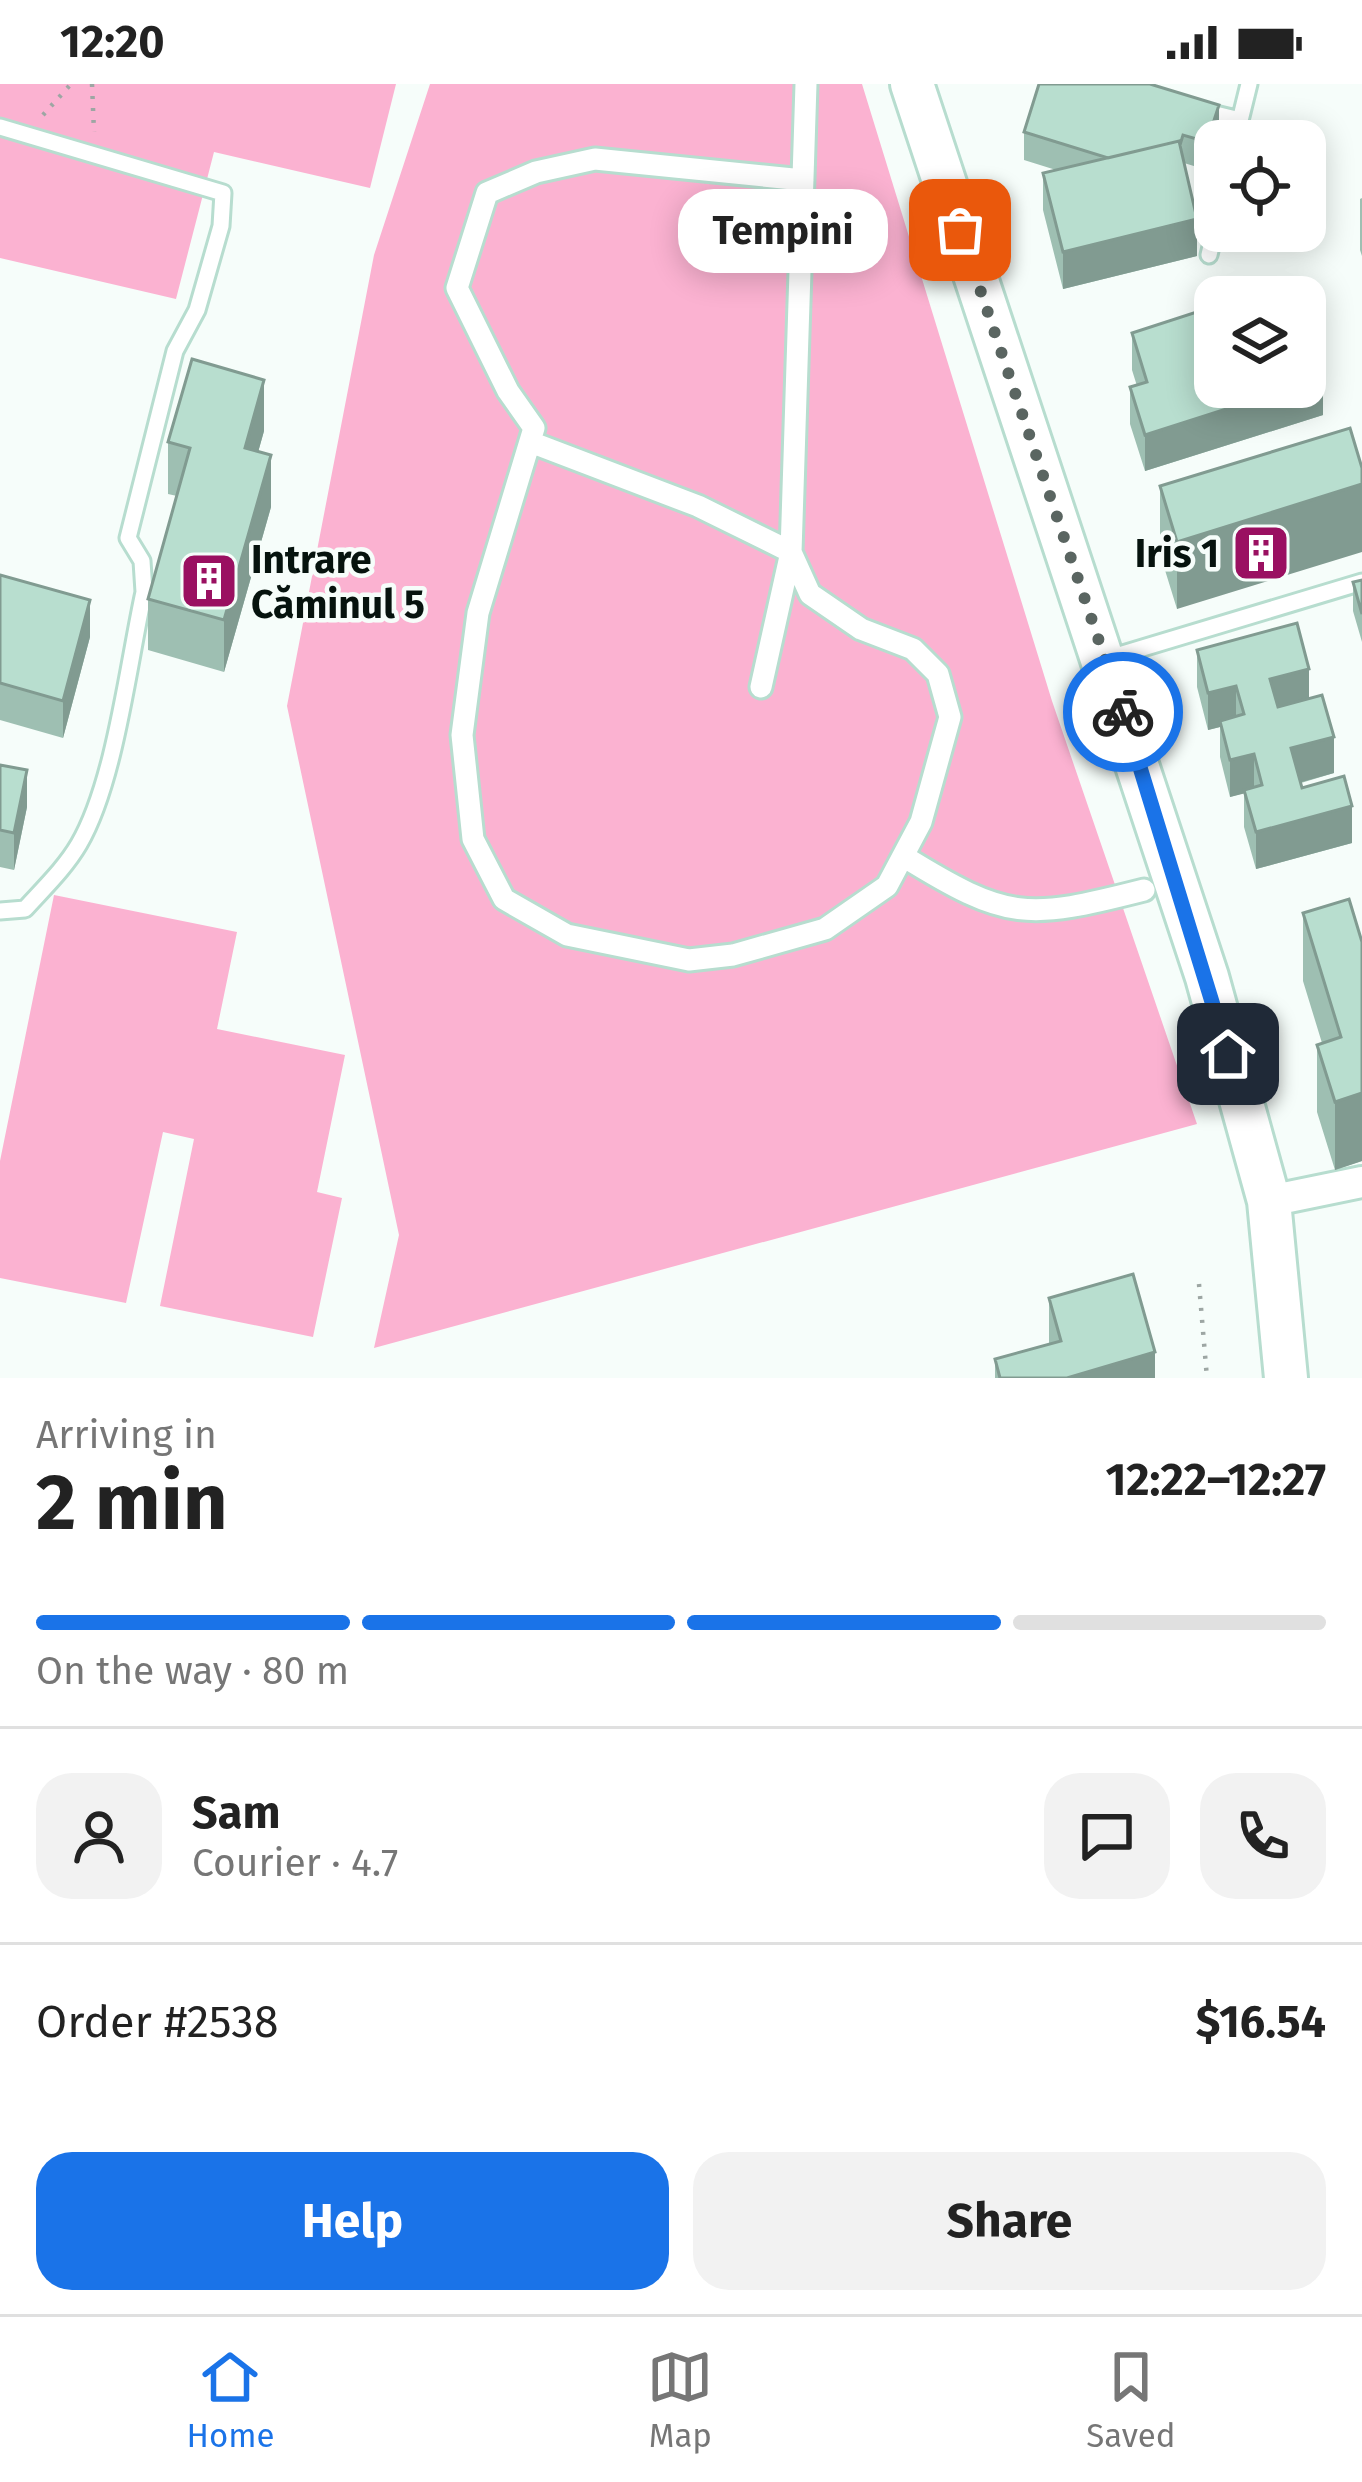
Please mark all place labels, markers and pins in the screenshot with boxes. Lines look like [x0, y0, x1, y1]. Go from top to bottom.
pin [909, 179, 1011, 281]
callout: Tempini [678, 188, 888, 272]
building icon: Iris 1 [1230, 522, 1292, 584]
place label: Iris 1 [1135, 531, 1219, 577]
place label: Intrare Căminul 5 [251, 537, 425, 628]
building icon: Intrare Căminul 5 [178, 550, 240, 612]
pin [1177, 1003, 1279, 1105]

